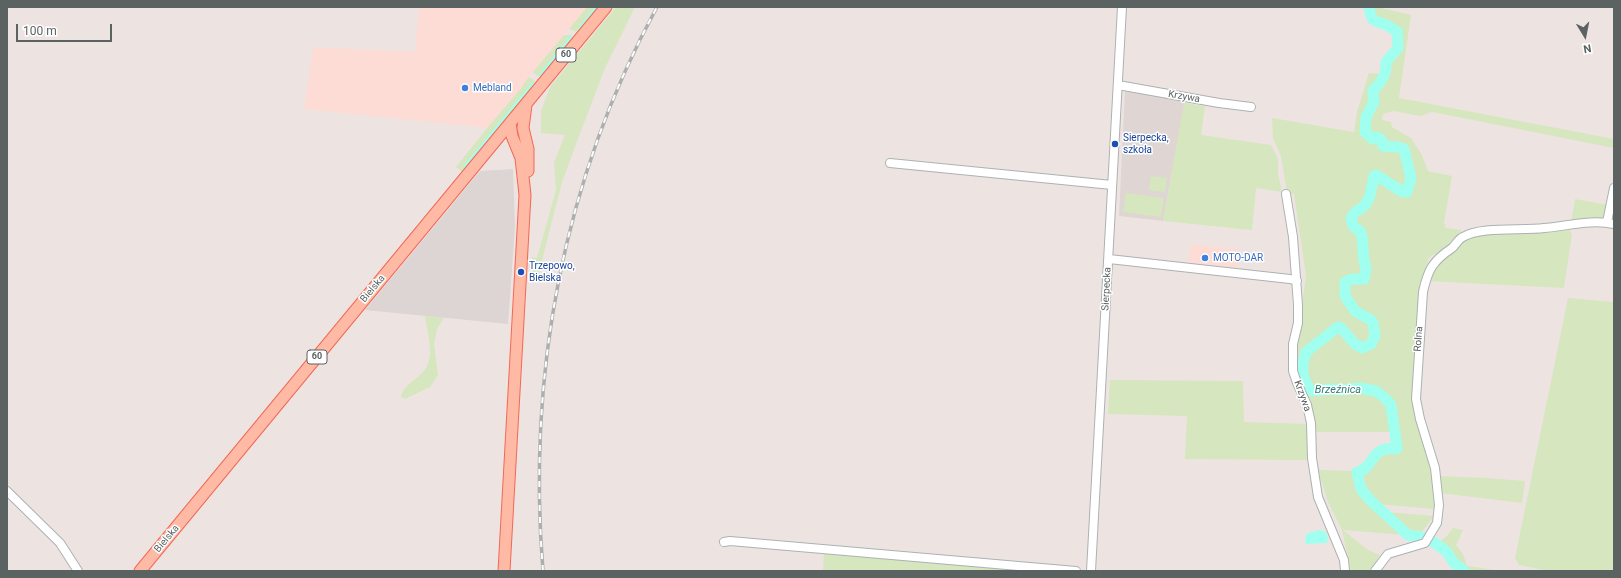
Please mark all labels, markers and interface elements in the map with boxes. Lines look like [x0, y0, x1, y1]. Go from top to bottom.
scale bar [18, 16, 114, 42]
north arrow [1565, 16, 1605, 56]
text: 100 m [23, 24, 57, 38]
text: N [1582, 41, 1592, 55]
road number: 60 [556, 48, 576, 62]
place label: Mebland [473, 82, 512, 94]
marker: Mebland [460, 83, 470, 93]
street label: Krzywa [1167, 88, 1201, 106]
place label: Sierpecka, szkoła [1123, 132, 1169, 156]
marker: Sierpecka, szkoła [1110, 139, 1120, 149]
place label: MOTO-DAR [1213, 252, 1263, 264]
marker: MOTO-DAR [1200, 253, 1210, 263]
place label: Trzepowo, Bielska [529, 260, 575, 284]
marker: Trzepowo, Bielska [516, 267, 526, 277]
street label: Sierpecka [1100, 267, 1114, 311]
street label: Bielska [358, 273, 388, 305]
street label: Rolna [1412, 326, 1426, 352]
road number: 60 [307, 350, 327, 364]
street label: Krzywa [1291, 379, 1313, 413]
water label: Brzeźnica [1315, 383, 1361, 397]
street label: Bielska [152, 523, 182, 555]

